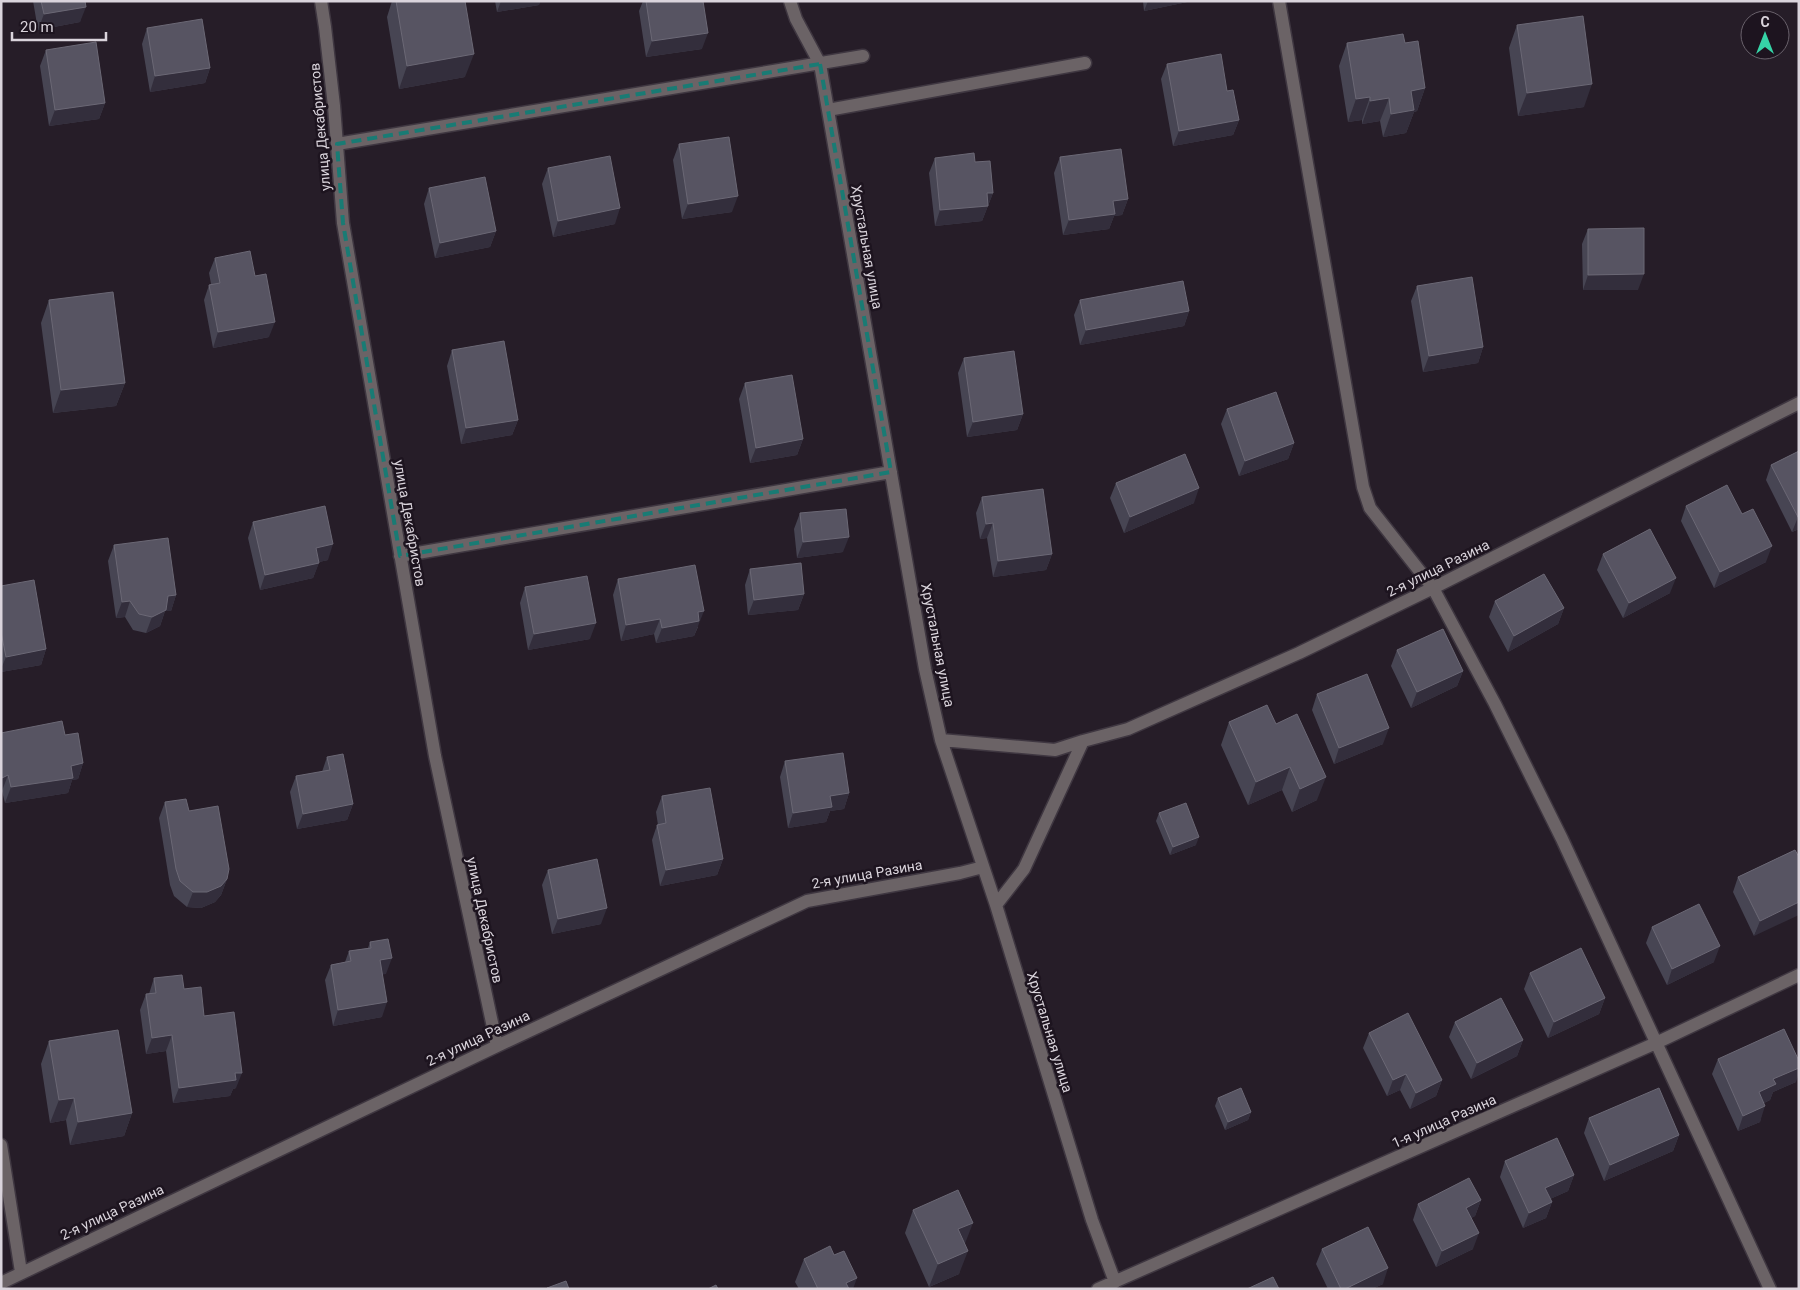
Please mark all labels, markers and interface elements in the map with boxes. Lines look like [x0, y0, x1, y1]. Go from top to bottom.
scale bar [12, 10, 106, 42]
north arrow [1740, 10, 1790, 60]
text: С [1760, 14, 1770, 30]
text: 20 m [20, 18, 54, 36]
street label: улица Декабристов [306, 62, 334, 192]
street label: Хрустальная улица [848, 184, 886, 310]
street label: улица Декабристов [391, 458, 429, 588]
street label: 2-я улица Разина [1384, 536, 1492, 600]
street label: Хрустальная улица [918, 582, 958, 708]
street label: улица Декабристов [464, 856, 506, 984]
street label: 2-я улица Разина [810, 856, 924, 892]
street label: Хрустальная улица [1024, 970, 1076, 1094]
street label: 2-я улица Разина [424, 1007, 532, 1069]
street label: 1-я улица Разина [1390, 1091, 1498, 1151]
street label: 2-я улица Разина [58, 1181, 166, 1243]

